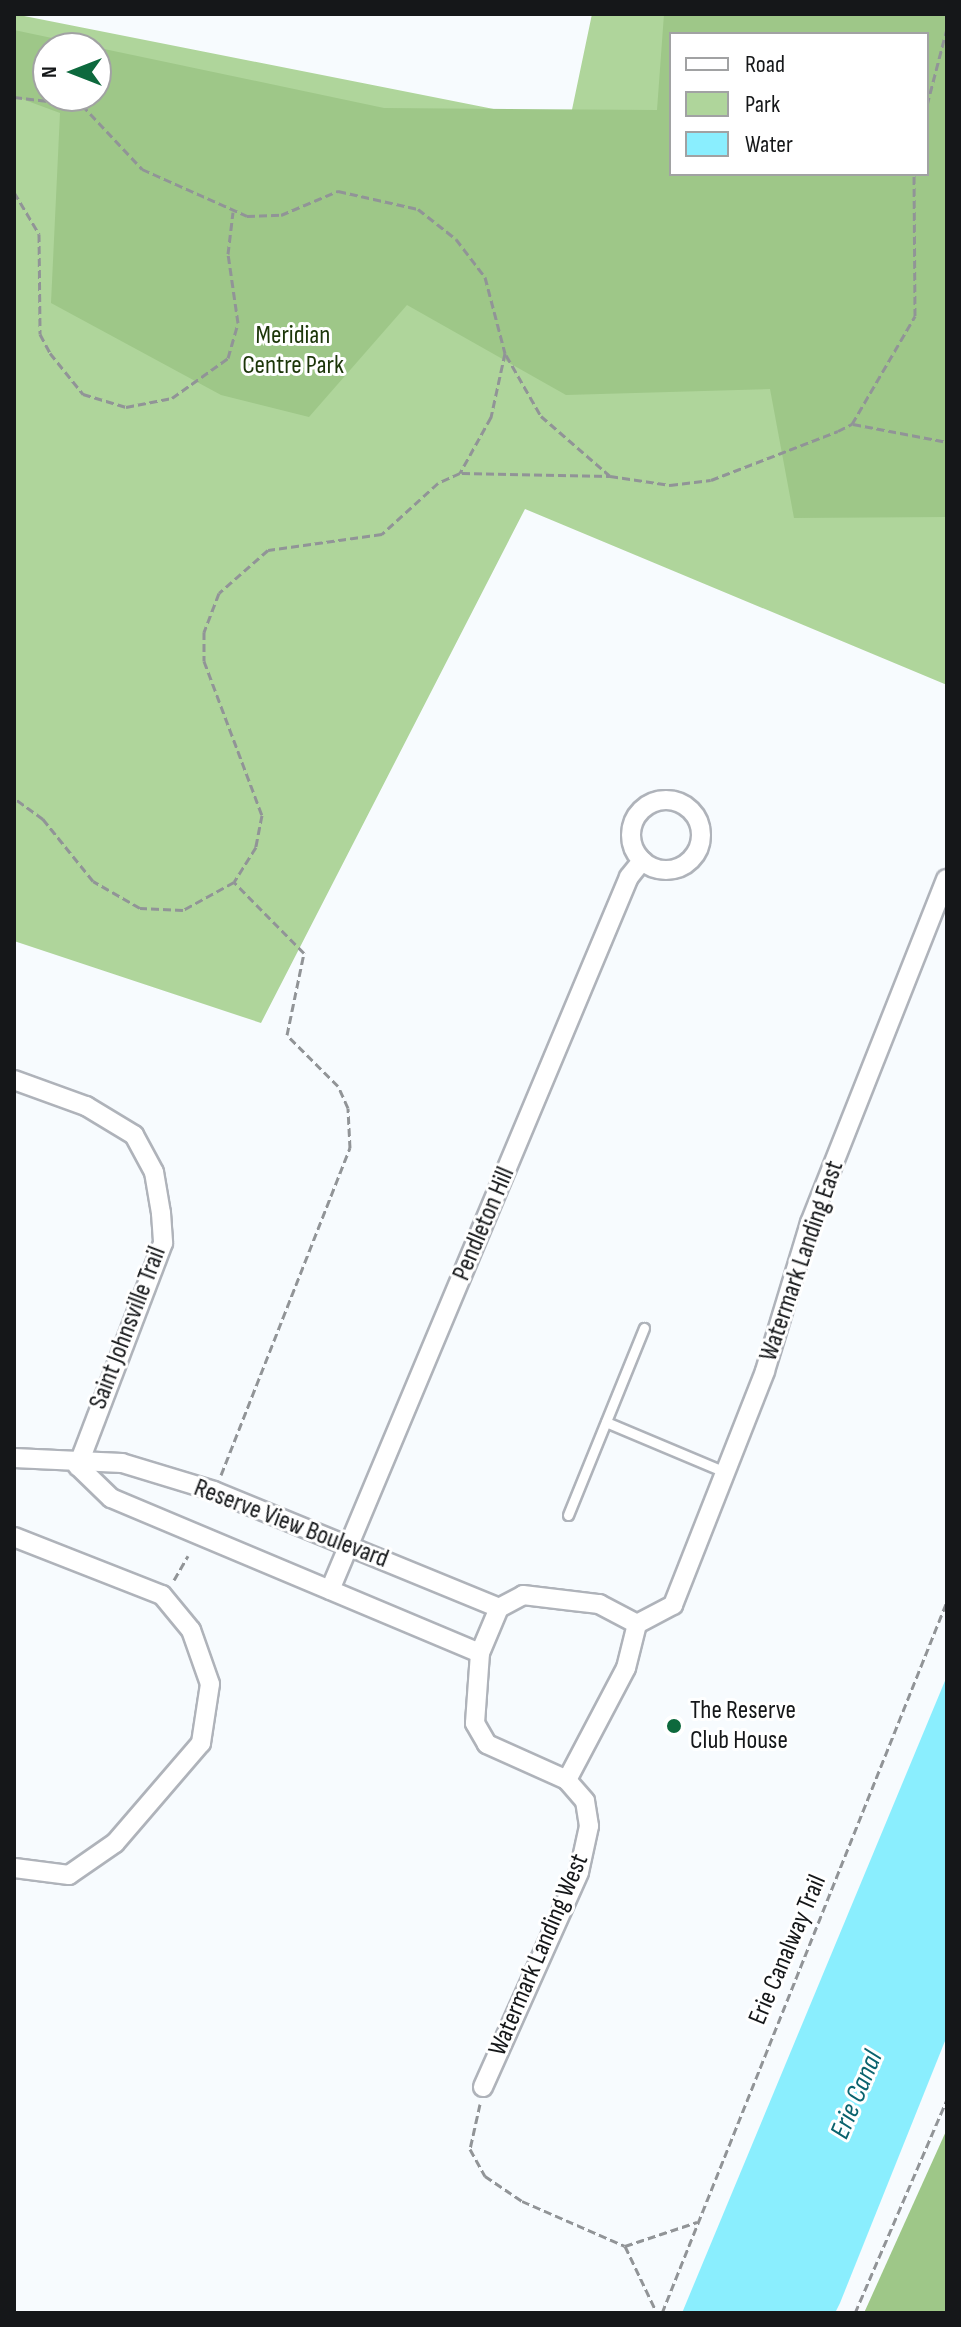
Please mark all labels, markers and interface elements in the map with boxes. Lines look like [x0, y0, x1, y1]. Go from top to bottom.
north arrow [32, 32, 112, 112]
legend [669, 32, 929, 176]
text: Road [745, 50, 785, 79]
text: N [36, 66, 63, 78]
text: Park [745, 90, 780, 119]
text: Water [745, 130, 793, 159]
park label: Meridian Centre Park [242, 320, 344, 382]
street label: Watermark Landing East [753, 1157, 851, 1365]
street label: Pendleton Hill [446, 1163, 522, 1285]
street label: Saint Johnsville Trail [83, 1242, 173, 1414]
street label: Reserve View Boulevard [189, 1473, 393, 1575]
place label: The Reserve Club House [690, 1695, 796, 1756]
marker: The Reserve Club House [665, 1717, 683, 1735]
street label: Watermark Landing West [482, 1849, 596, 2061]
street label: Erie Canalway Trail [743, 1871, 833, 2029]
water label: Erie Canal [824, 2046, 890, 2144]

